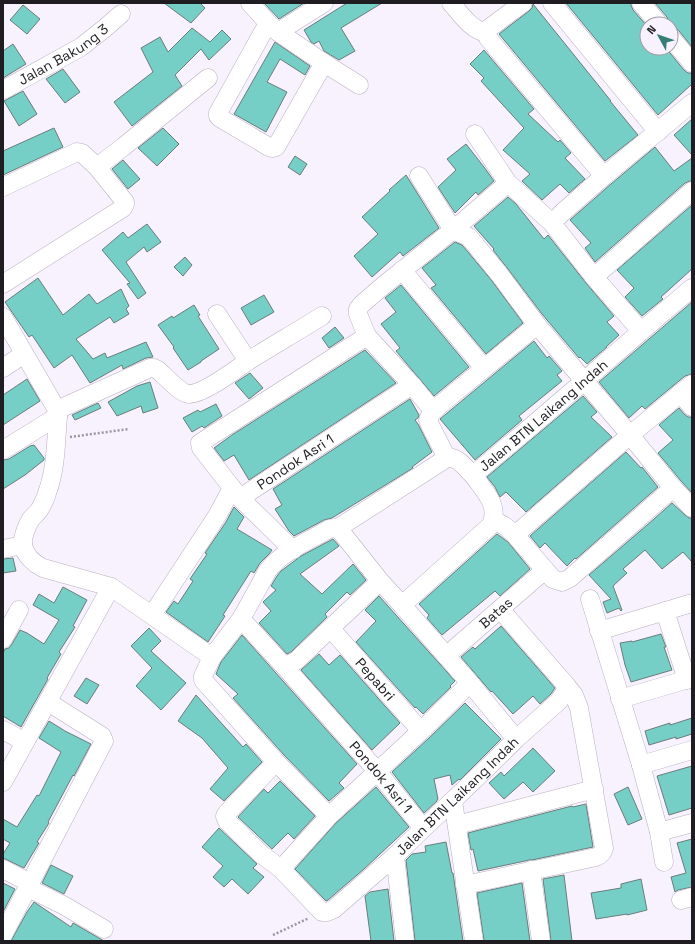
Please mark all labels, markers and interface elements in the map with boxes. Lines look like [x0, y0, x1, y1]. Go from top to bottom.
north arrow [639, 16, 679, 56]
street label: Jalan Bakung 3 [15, 20, 112, 89]
text: N [644, 22, 659, 37]
street label: Jalan BTN Laikang Indah [475, 356, 611, 475]
street label: Pondok Asri 1 [253, 430, 337, 494]
street label: Batas [475, 593, 516, 632]
street label: Pepabri [352, 654, 399, 704]
street label: Jalan BTN Laikang Indah [392, 733, 522, 859]
street label: Pondok Asri 1 [346, 737, 416, 817]

